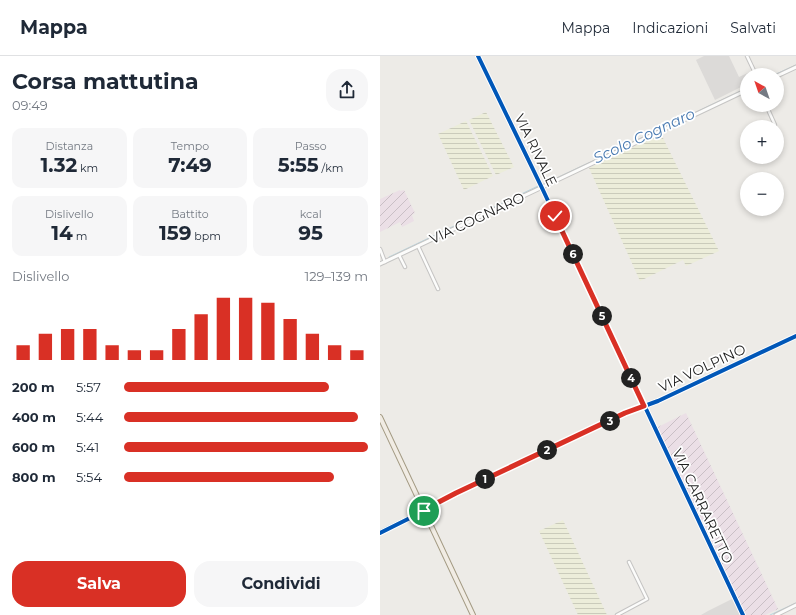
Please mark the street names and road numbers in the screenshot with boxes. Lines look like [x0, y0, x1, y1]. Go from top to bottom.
street label: VIA RIVALE [511, 111, 561, 189]
street label: VIA COGNARO [427, 188, 528, 248]
street label: VIA VOLPINO [655, 340, 749, 396]
street label: VIA CARRARETTO [668, 446, 738, 567]

